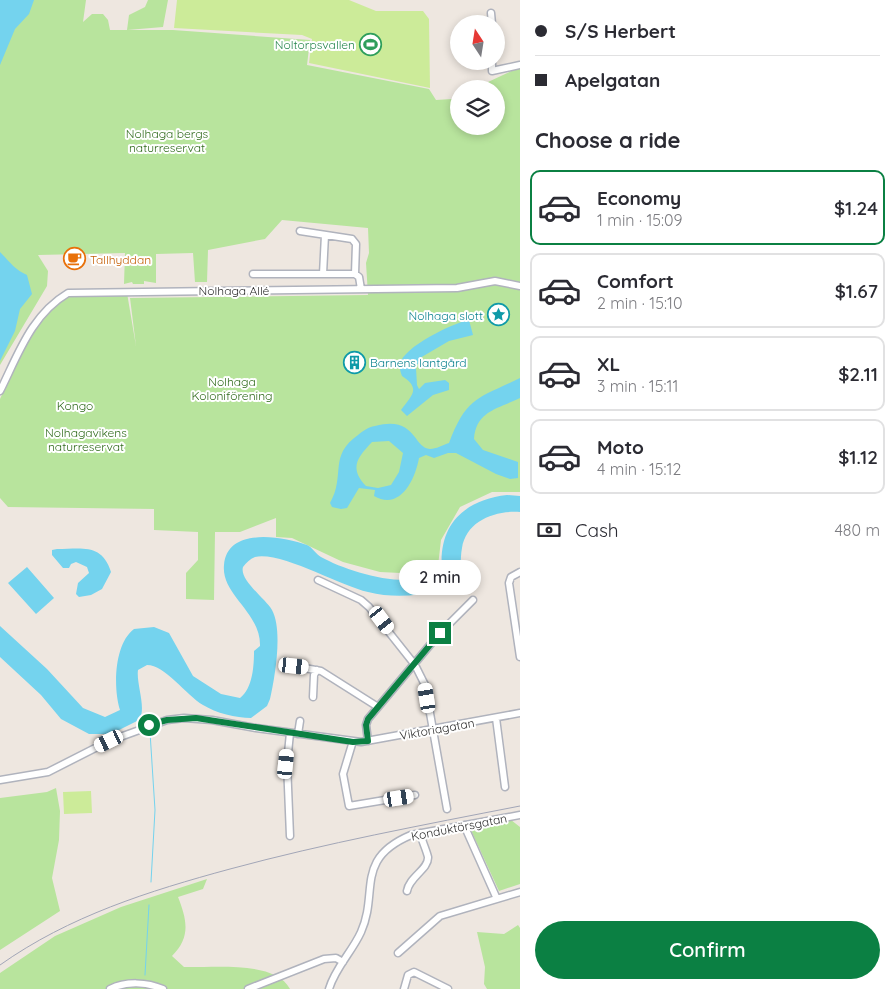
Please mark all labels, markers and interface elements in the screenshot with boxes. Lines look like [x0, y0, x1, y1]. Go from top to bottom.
north arrow [450, 15, 505, 70]
map controls [450, 15, 505, 135]
text: S/S Herbert [565, 19, 676, 43]
sports icon: Noltorpsvallen [359, 32, 383, 56]
place label: Noltorpsvallen [275, 37, 355, 52]
text: Apelgatan [565, 68, 660, 92]
button: layers [450, 80, 505, 135]
park label: Nolhaga bergs naturreservat [126, 126, 209, 155]
text: Choose a ride [535, 126, 680, 154]
icon: car [537, 185, 582, 230]
text: Economy [597, 186, 681, 210]
text: $1.24 [834, 196, 878, 220]
text: 1 min · 15:09 [597, 210, 683, 230]
cafe icon: Tallhyddan [62, 247, 86, 271]
place label: Tallhyddan [90, 252, 151, 267]
icon: car [537, 268, 582, 313]
text: Comfort [597, 269, 674, 293]
text: $1.67 [835, 279, 878, 303]
street label: Nolhaga Allé [199, 283, 270, 298]
text: 2 min · 15:10 [597, 293, 682, 313]
place icon: Nolhaga slott [487, 303, 511, 327]
place label: Nolhaga slott [409, 308, 483, 323]
building icon: Barnens lantgård [342, 350, 366, 374]
icon: car [537, 351, 582, 396]
text: XL [597, 352, 620, 376]
place label: Barnens lantgård [370, 355, 467, 370]
text: $2.11 [838, 362, 878, 386]
park label: Nolhaga Koloniförening [191, 374, 273, 403]
text: 3 min · 15:11 [597, 376, 678, 396]
park label: Kongo [57, 398, 93, 413]
park label: Nolhagavikens naturreservat [45, 425, 127, 454]
icon: car [537, 434, 582, 479]
text: Moto [597, 435, 644, 459]
text: $1.12 [838, 445, 878, 469]
text: 4 min · 15:12 [597, 459, 681, 479]
icon: cash [535, 516, 563, 544]
text: Cash [575, 518, 619, 542]
text: 480 m [834, 520, 880, 540]
callout: 2 min [399, 560, 481, 596]
text: 2 min [419, 567, 461, 587]
car [366, 604, 397, 636]
route end [429, 622, 451, 644]
car [278, 657, 309, 675]
car [417, 682, 436, 714]
route start [138, 714, 160, 736]
street label: Viktoriagatan [398, 715, 476, 743]
car [92, 728, 125, 754]
car [276, 748, 295, 780]
car [383, 788, 414, 808]
street label: Konduktörsgatan [410, 810, 508, 844]
button: Confirm [535, 921, 880, 979]

